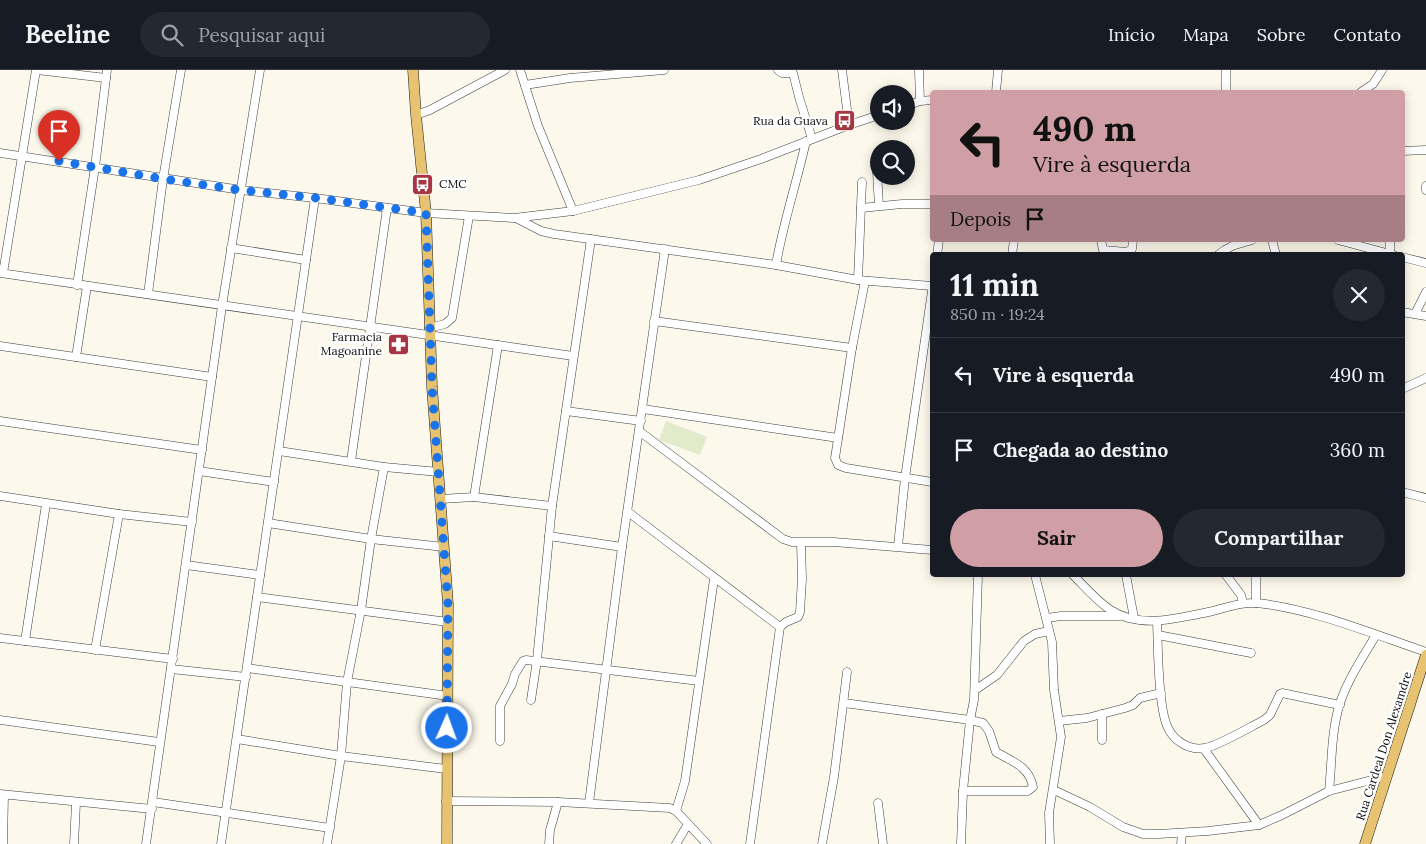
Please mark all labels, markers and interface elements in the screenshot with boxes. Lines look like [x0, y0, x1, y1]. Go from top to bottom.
search box [140, 12, 490, 57]
text: Beeline [25, 19, 110, 50]
icon: search [158, 21, 186, 49]
text: Pesquisar aqui [198, 23, 325, 47]
text: Início [1108, 23, 1155, 46]
text: Mapa [1183, 23, 1229, 46]
text: Sobre [1257, 23, 1306, 46]
text: Contato [1334, 23, 1401, 46]
map controls [870, 85, 915, 185]
button: sound [870, 85, 915, 130]
text: 490 m [1033, 106, 1136, 151]
bus stop icon: Rua da Guava [832, 109, 856, 133]
pin [38, 110, 80, 161]
icon: left [950, 110, 1015, 175]
place label: Rua da Guava [753, 113, 828, 128]
icon: arrive [45, 117, 73, 145]
button: search [870, 140, 915, 185]
text: Vire à esquerda [1033, 150, 1191, 178]
bus stop icon: CMC [411, 172, 435, 196]
place label: CMC [439, 176, 467, 191]
icon: arrive [1021, 205, 1049, 233]
text: Depois [950, 207, 1011, 231]
text: 11 min [950, 266, 1039, 304]
button: close [1333, 269, 1385, 321]
text: 850 m · 19:24 [950, 304, 1045, 324]
place label: Farmacia Magoanine [321, 329, 382, 358]
pharmacy icon: Farmacia Magoanine [386, 332, 410, 356]
icon: left [950, 361, 978, 389]
text: Vire à esquerda [993, 363, 1134, 387]
text: 490 m [1330, 363, 1385, 387]
icon: arrive [950, 436, 978, 464]
text: Chegada ao destino [993, 438, 1168, 462]
text: 360 m [1330, 438, 1385, 462]
button: Sair [950, 509, 1163, 567]
button: Compartilhar [1173, 509, 1385, 567]
street label: Rua Cardeal Don Alexamdre [1352, 669, 1415, 822]
position arrow [420, 701, 472, 753]

